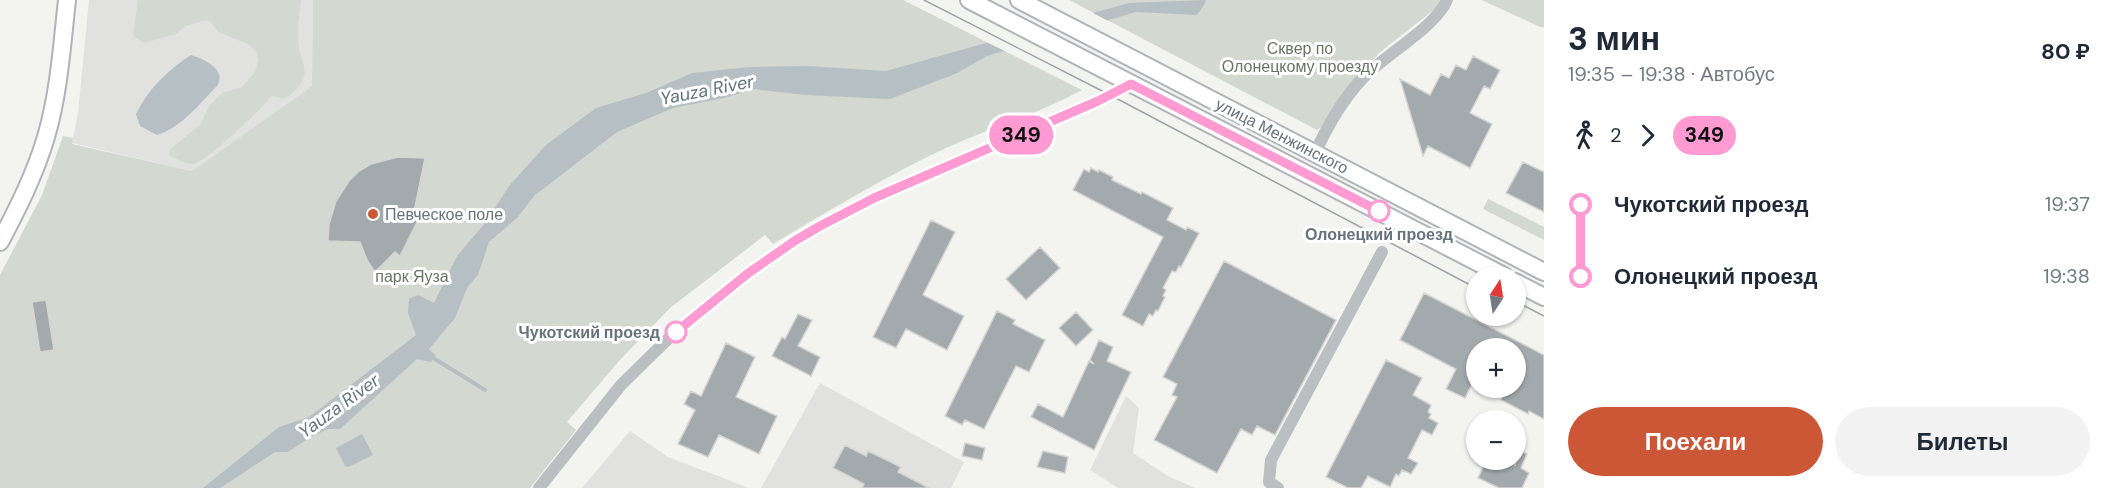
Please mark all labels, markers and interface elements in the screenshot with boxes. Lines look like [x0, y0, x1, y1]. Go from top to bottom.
text: 3 мин [1568, 17, 1660, 60]
text: 80 ₽ [2041, 37, 2090, 66]
park label: Сквер по Олонецкому проезду [1222, 38, 1378, 77]
text: 19:35 – 19:38 · Автобус [1568, 61, 1775, 87]
water label: Yauza River [658, 69, 757, 111]
street label: улица Менжинского [1212, 93, 1352, 179]
line badge: 349 [986, 116, 1056, 154]
icon: walk [1568, 119, 1601, 152]
icon: forward [1631, 119, 1664, 152]
text: 349 [1001, 121, 1041, 149]
text: 349 [1685, 121, 1724, 149]
text: 2 [1610, 122, 1622, 148]
text: Чукотский проезд [1614, 190, 1809, 219]
text: 19:37 [2045, 191, 2090, 217]
marker: Олонецкий проезд [1368, 200, 1390, 222]
place label: Певческое поле [385, 204, 503, 225]
marker: Певческое поле [366, 207, 380, 221]
place label: Олонецкий проезд [1305, 224, 1453, 245]
text: Олонецкий проезд [1614, 262, 1818, 291]
text: 19:38 [2043, 263, 2090, 289]
park label: парк Яуза [375, 266, 449, 287]
north arrow [1466, 266, 1526, 326]
map controls [1466, 266, 1526, 470]
marker: Чукотский проезд [665, 321, 687, 343]
place label: Чукотский проезд [519, 322, 660, 343]
button: + [1466, 338, 1526, 398]
water label: Yauza River [294, 368, 385, 443]
button: Поехали [1568, 407, 1823, 476]
button: Билеты [1835, 407, 2090, 476]
button: − [1466, 410, 1526, 470]

